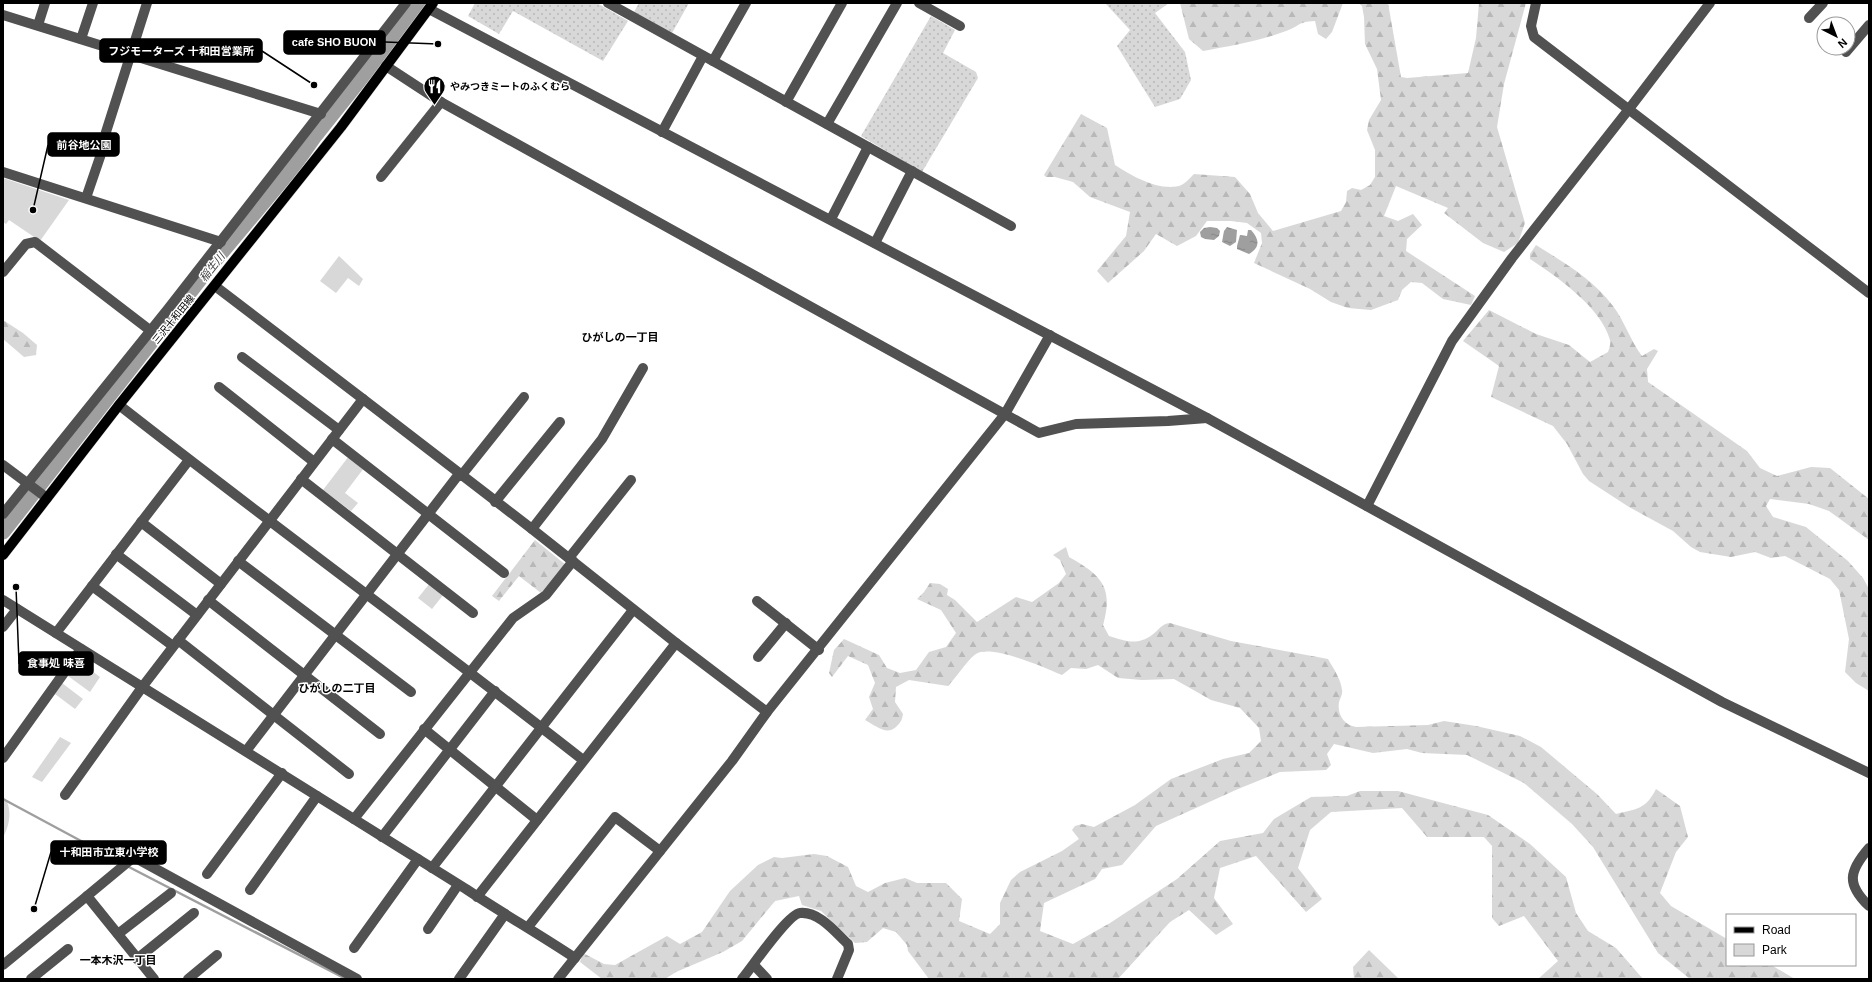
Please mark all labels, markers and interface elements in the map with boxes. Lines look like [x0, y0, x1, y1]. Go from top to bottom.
north arrow [1816, 16, 1856, 56]
callout: cafe SHO BUON [284, 31, 385, 54]
text: cafe SHO BUON [292, 36, 376, 48]
text: N [1836, 36, 1850, 51]
callout: フジモーターズ 十和田営業所 [100, 39, 262, 62]
text: フジモーターズ 十和田営業所 [108, 45, 254, 57]
restaurant icon: やみつきミートのふくむら [422, 73, 448, 106]
place label: やみつきミートのふくむら [450, 81, 570, 92]
callout: 前谷地公園 [48, 133, 119, 156]
text: 前谷地公園 [57, 139, 112, 151]
water label: 稲生川 [197, 250, 228, 284]
street label: 三沢十和田線 [150, 293, 197, 346]
district label: ひがしの一丁目 [582, 331, 659, 343]
callout: 食事処 味喜 [19, 652, 93, 675]
text: 食事処 味喜 [27, 657, 85, 669]
district label: ひがしの二丁目 [299, 682, 376, 694]
callout: 十和田市立東小学校 [51, 841, 166, 864]
text: 十和田市立東小学校 [60, 846, 159, 858]
legend [1726, 914, 1856, 966]
text: Road [1762, 923, 1791, 937]
text: Park [1762, 943, 1788, 957]
district label: 一本木沢一丁目 [80, 954, 157, 966]

